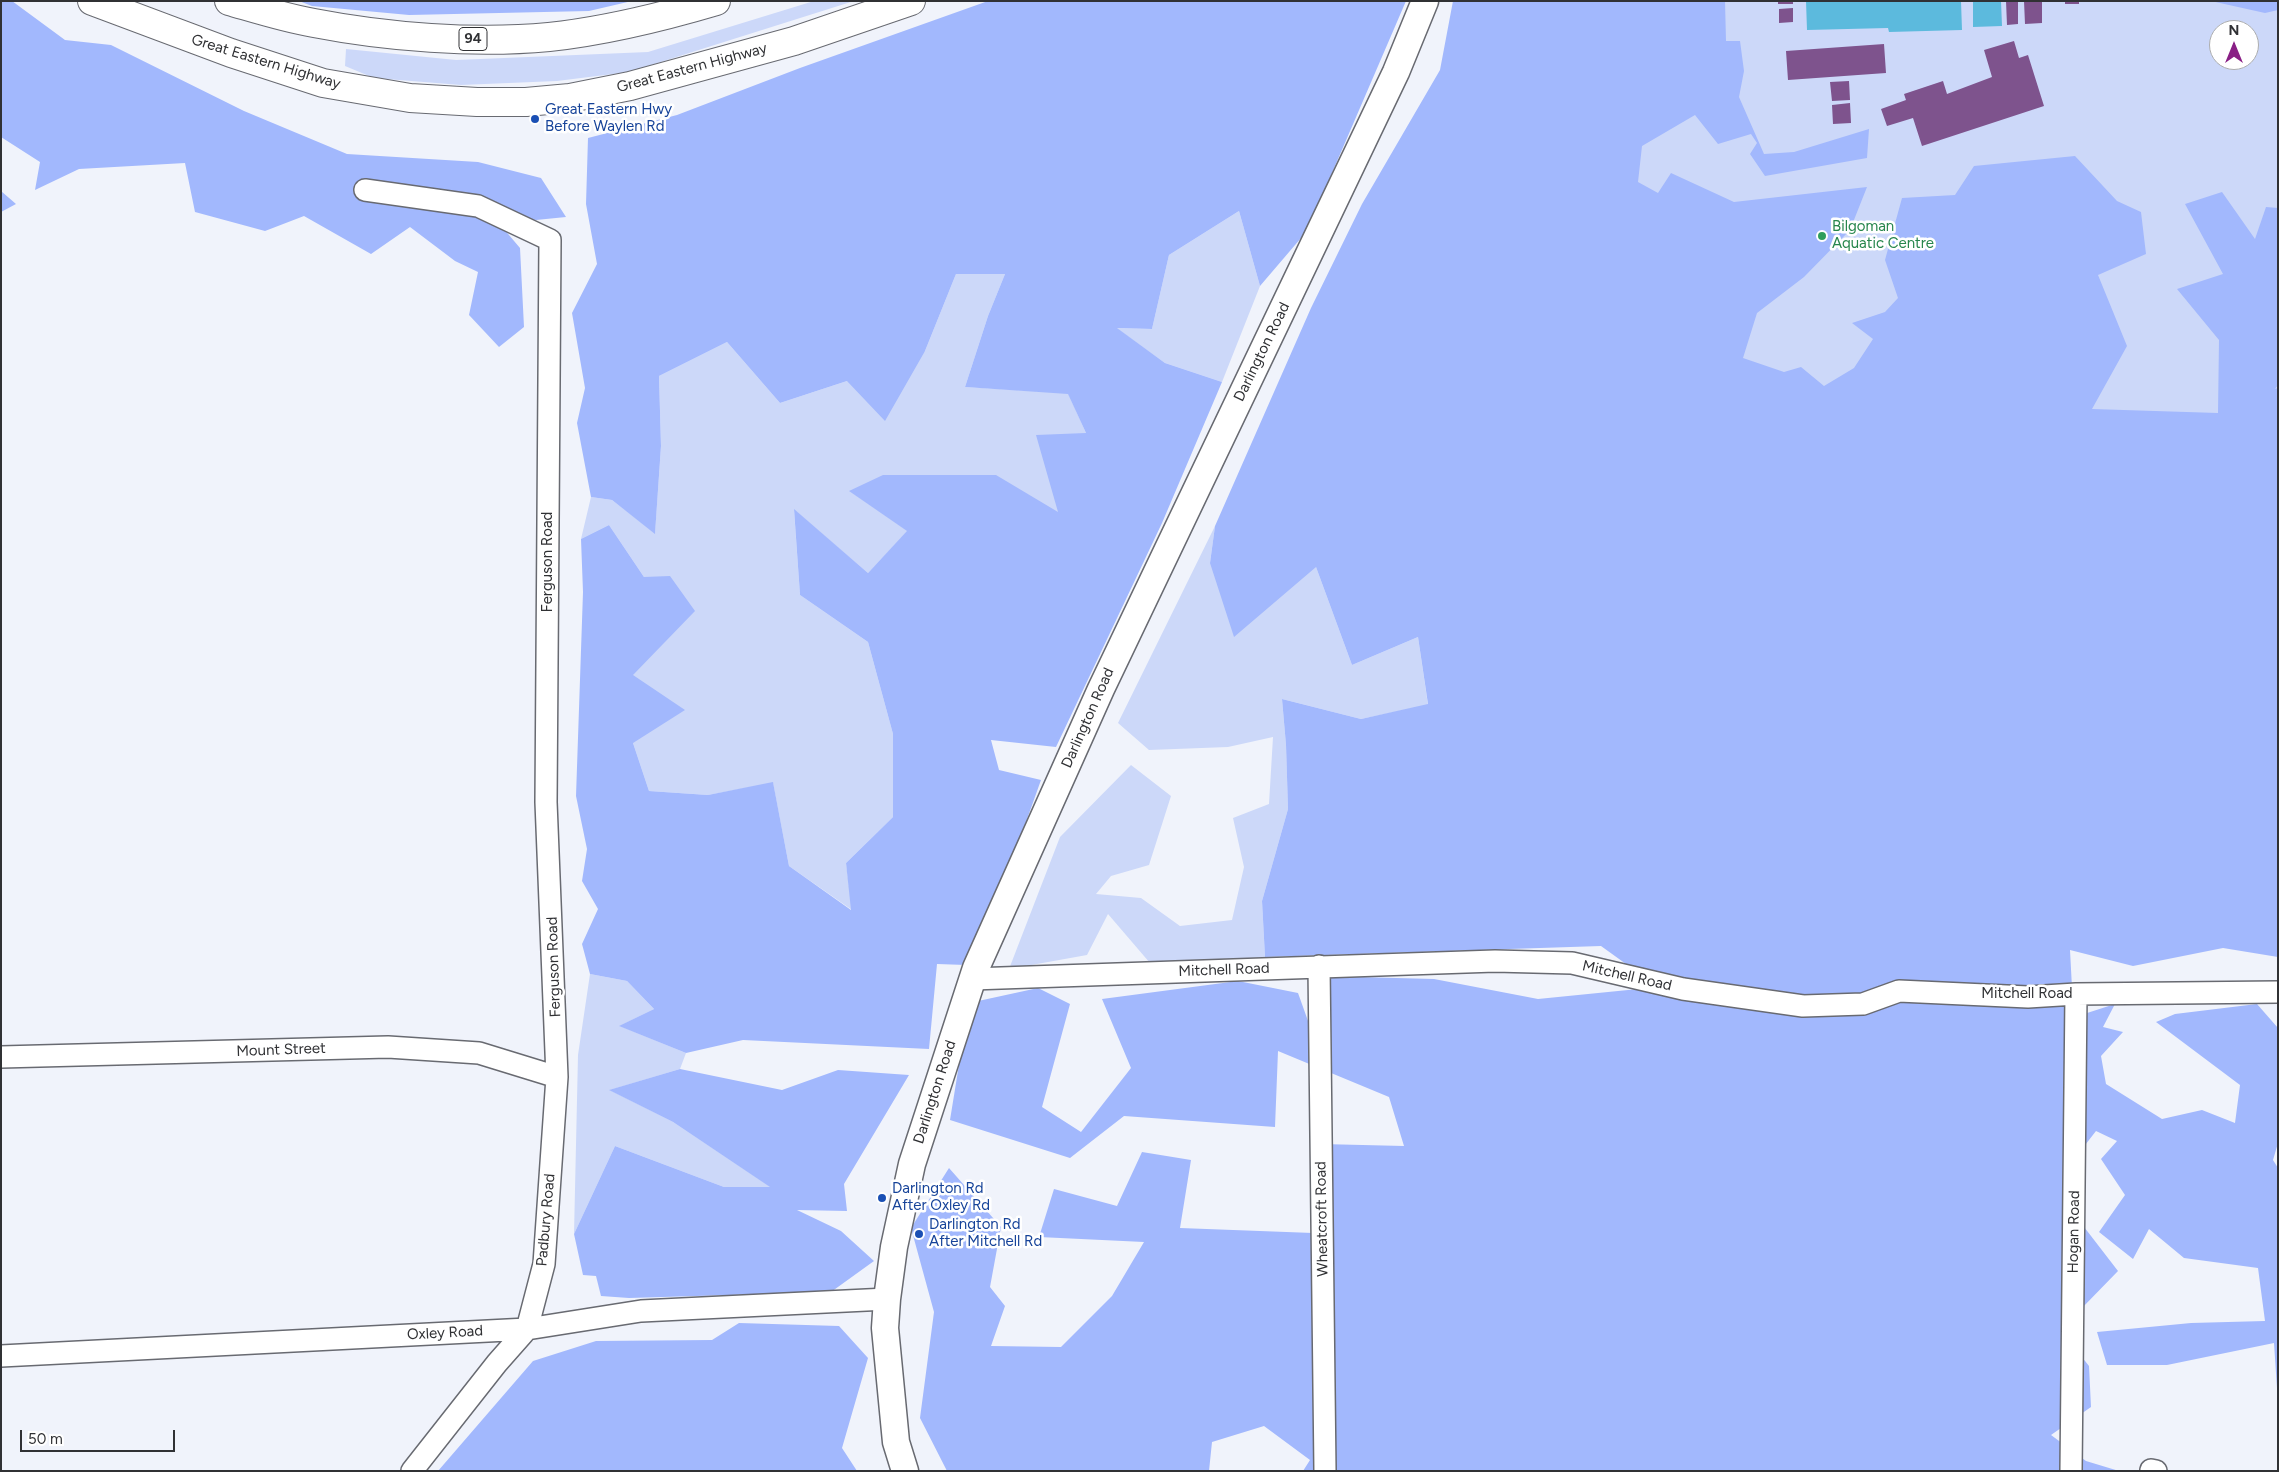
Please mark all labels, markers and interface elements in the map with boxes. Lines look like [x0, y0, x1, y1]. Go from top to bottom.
north arrow [2209, 20, 2259, 70]
text: N [2229, 22, 2239, 39]
road number: 94 [459, 28, 487, 50]
street label: Great Eastern Highway [189, 31, 343, 93]
street label: Great Eastern Highway [615, 39, 769, 97]
place label: Great Eastern Hwy Before Waylen Rd [545, 101, 672, 136]
marker: Great Eastern Hwy Before Waylen Rd [529, 113, 541, 125]
place label: Bilgoman Aquatic Centre [1832, 218, 1934, 253]
marker: Bilgoman Aquatic Centre [1816, 230, 1828, 242]
street label: Darlington Road [1230, 300, 1294, 404]
street label: Ferguson Road [539, 512, 557, 612]
street label: Darlington Road [1058, 665, 1118, 771]
street label: Ferguson Road [543, 916, 565, 1018]
street label: Mitchell Road [1580, 957, 1674, 995]
street label: Mitchell Road [1178, 959, 1270, 981]
street label: Mitchell Road [1981, 985, 2073, 1003]
street label: Darlington Road [910, 1038, 960, 1146]
street label: Mount Street [236, 1039, 326, 1061]
street label: Wheatcroft Road [1312, 1161, 1332, 1277]
street label: Padbury Road [533, 1173, 559, 1267]
place label: Darlington Rd After Oxley Rd [892, 1180, 990, 1215]
street label: Hogan Road [2064, 1190, 2084, 1274]
marker: Darlington Rd After Oxley Rd [876, 1192, 888, 1204]
place label: Darlington Rd After Mitchell Rd [929, 1216, 1042, 1251]
marker: Darlington Rd After Mitchell Rd [913, 1228, 925, 1240]
street label: Oxley Road [406, 1322, 484, 1344]
scale bar [22, 1420, 178, 1452]
text: 50 m [28, 1430, 63, 1448]

